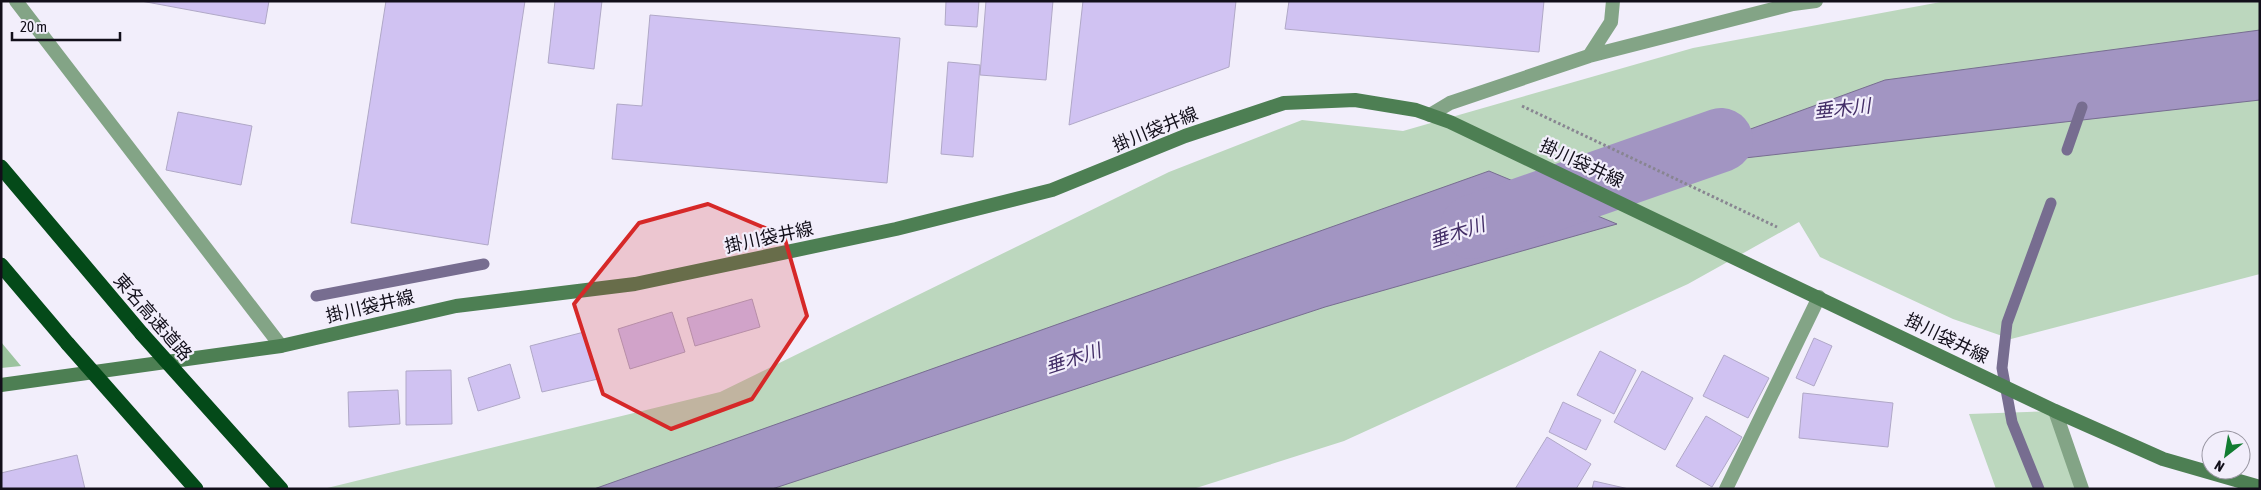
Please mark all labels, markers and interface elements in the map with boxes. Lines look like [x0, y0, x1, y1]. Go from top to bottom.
scale bar [12, 10, 120, 42]
text: 20 m [20, 18, 47, 35]
water label: 垂木川 [1812, 94, 1873, 122]
street label: 掛川袋井線 [1109, 102, 1201, 156]
street label: 掛川袋井線 [1537, 134, 1627, 192]
water label: 垂木川 [1426, 212, 1489, 251]
street label: 掛川袋井線 [723, 217, 815, 257]
street label: 東名高速道路 [110, 269, 196, 365]
street label: 掛川袋井線 [324, 286, 416, 326]
street label: 掛川袋井線 [1902, 309, 1992, 367]
water label: 垂木川 [1042, 338, 1105, 377]
north arrow [2201, 430, 2251, 480]
text: N [2212, 457, 2227, 475]

